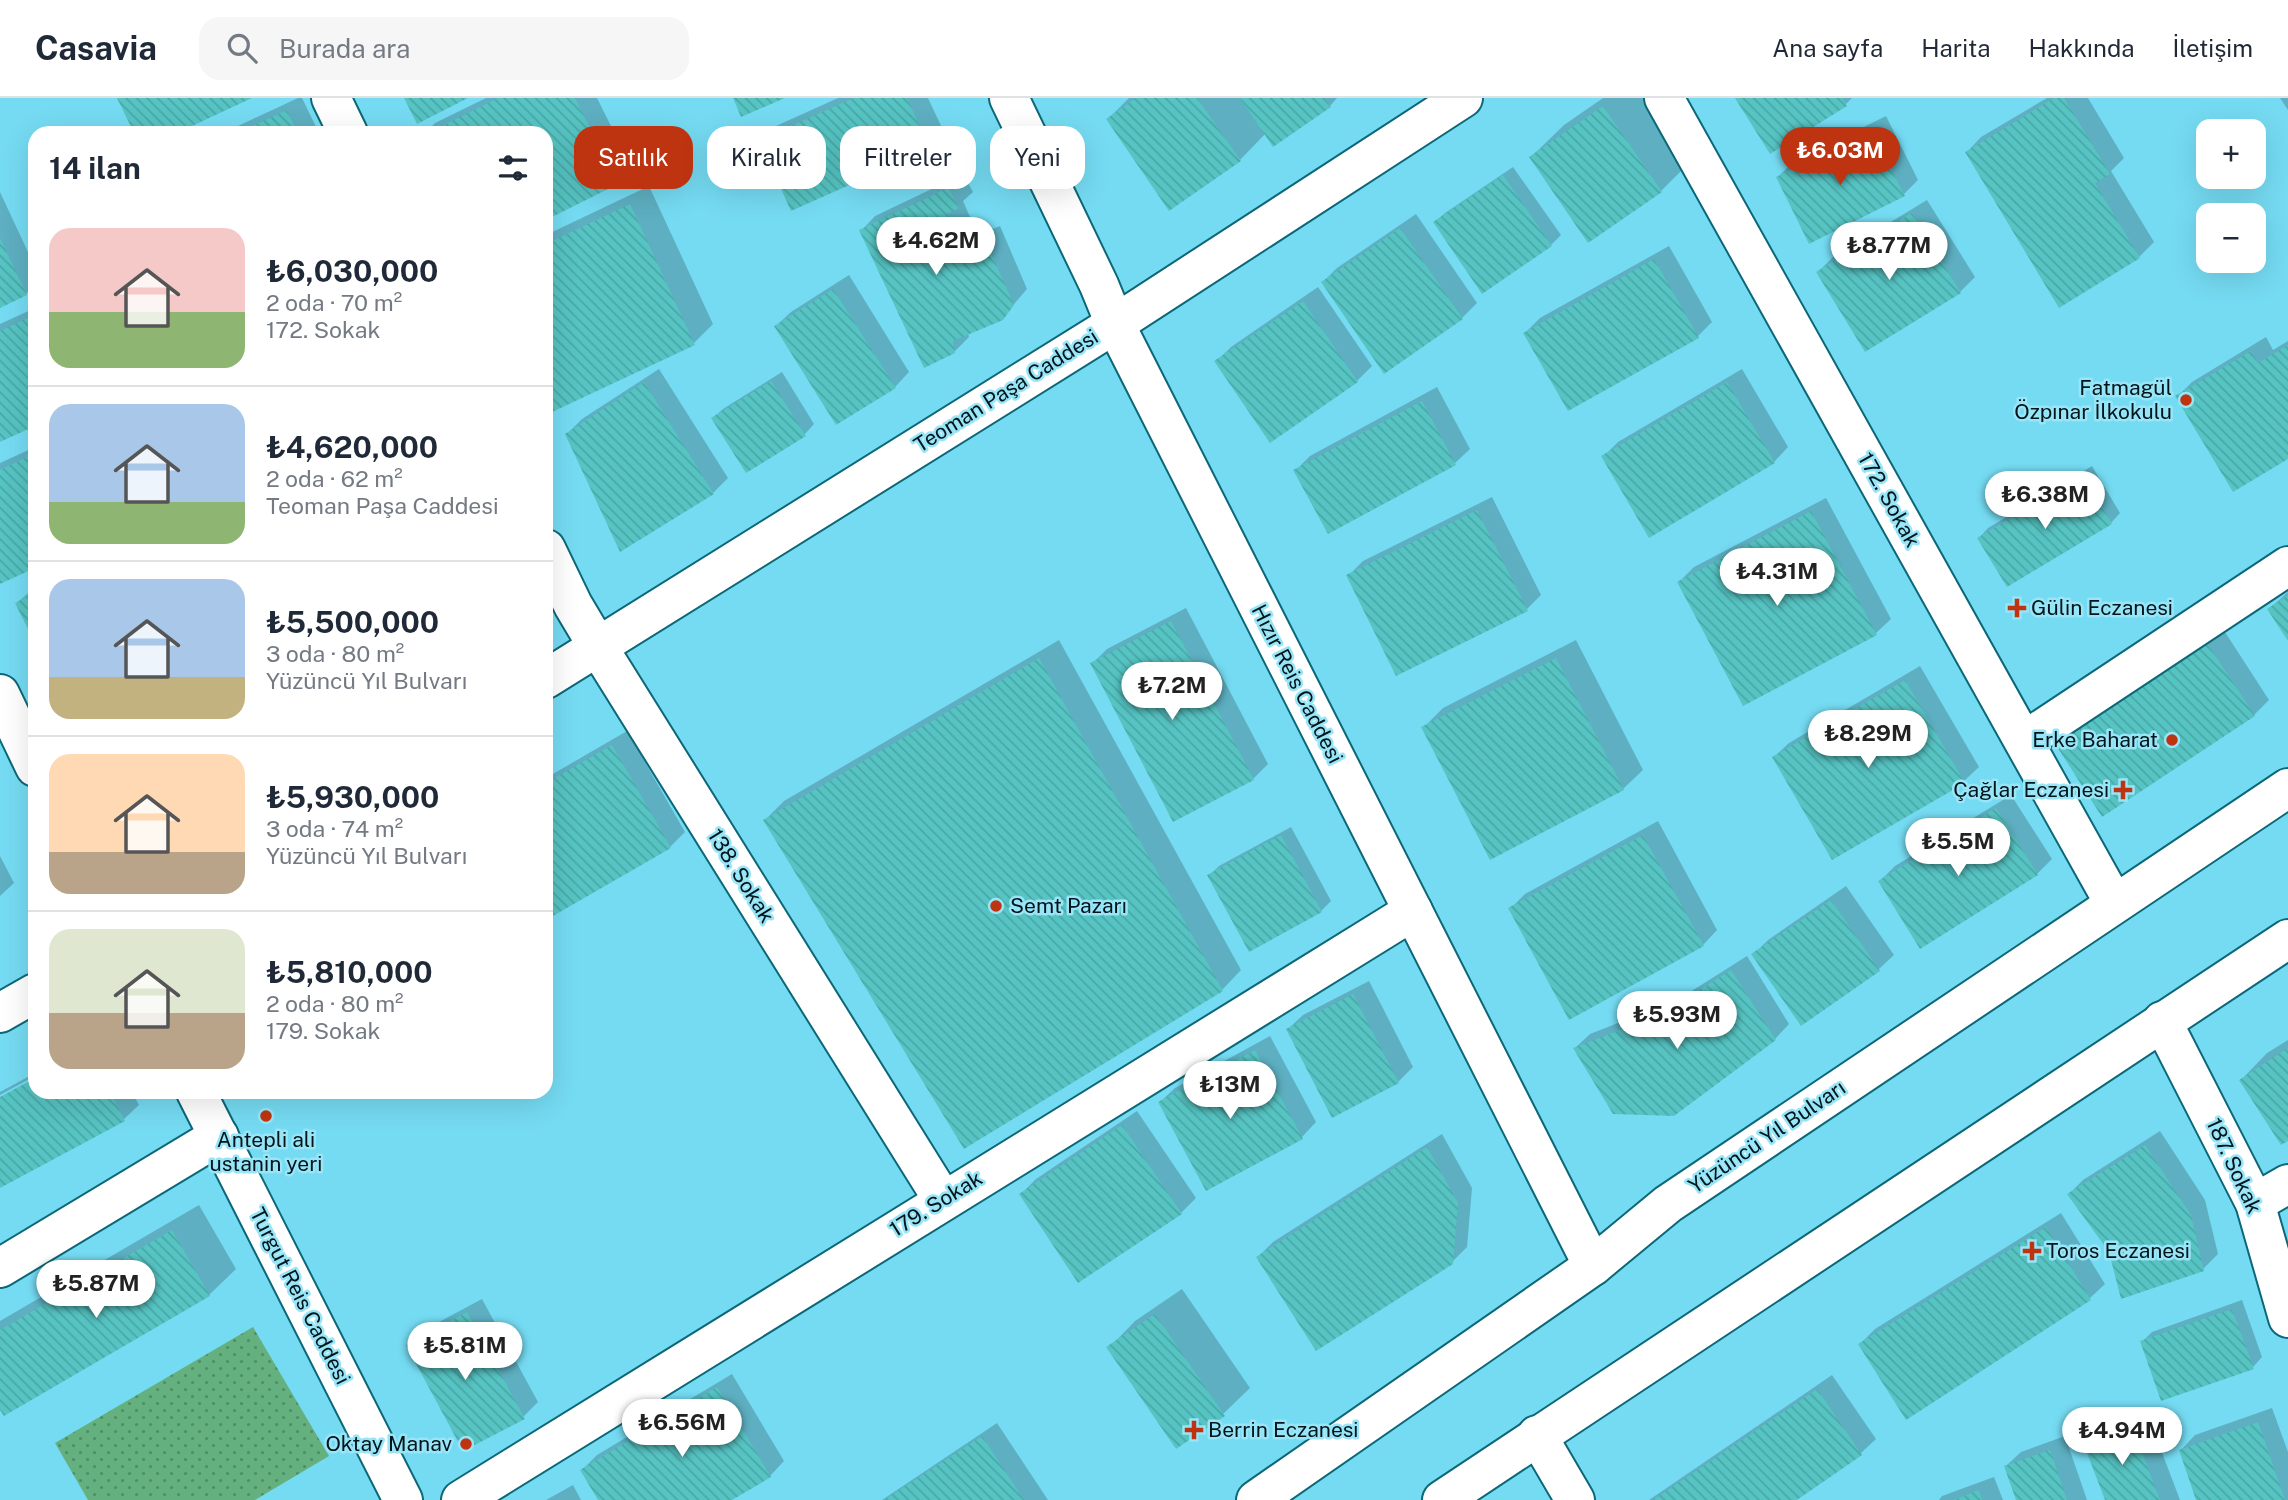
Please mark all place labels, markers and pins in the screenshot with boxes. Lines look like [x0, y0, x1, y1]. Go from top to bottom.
pin: ₺6.03M [1783, 127, 1897, 187]
pin: ₺4.62M [879, 218, 993, 277]
pin: ₺8.77M [1832, 222, 1946, 282]
place label: Fatmagül Özpınar İlkokulu [2014, 375, 2172, 424]
marker: Fatmagül Özpınar İlkokulu [2178, 392, 2194, 408]
pin: ₺6.38M [1988, 472, 2102, 531]
pin: ₺4.31M [1720, 548, 1834, 608]
place label: Gülin Eczanesi [2031, 595, 2173, 620]
marker: Gülin Eczanesi [2009, 600, 2025, 616]
pin: ₺7.2M [1123, 662, 1221, 722]
pin: ₺8.29M [1811, 710, 1925, 770]
place label: Erke Baharat [2032, 727, 2158, 752]
marker: Erke Baharat [2164, 732, 2180, 748]
place label: Çağlar Eczanesi [1953, 777, 2109, 802]
marker: Çağlar Eczanesi [2115, 782, 2131, 798]
pin: ₺5.5M [1909, 818, 2007, 878]
place label: Semt Pazarı [1010, 893, 1127, 918]
marker: Semt Pazarı [988, 898, 1004, 914]
pin: ₺5.93M [1620, 992, 1734, 1051]
pin: ₺13M [1189, 1062, 1271, 1121]
marker: Antepli ali ustanin yeri [258, 1108, 274, 1124]
place label: Antepli ali ustanin yeri [210, 1127, 322, 1176]
place label: Toros Eczanesi [2046, 1238, 2190, 1263]
marker: Toros Eczanesi [2024, 1243, 2040, 1259]
pin: ₺5.87M [39, 1260, 153, 1320]
pin: ₺5.81M [408, 1322, 522, 1382]
pin: ₺6.56M [625, 1400, 739, 1459]
pin: ₺4.94M [2065, 1408, 2179, 1467]
place label: Berrin Eczanesi [1208, 1417, 1358, 1442]
marker: Berrin Eczanesi [1186, 1422, 1202, 1438]
place label: Oktay Manav [326, 1431, 452, 1456]
marker: Oktay Manav [458, 1436, 474, 1452]

